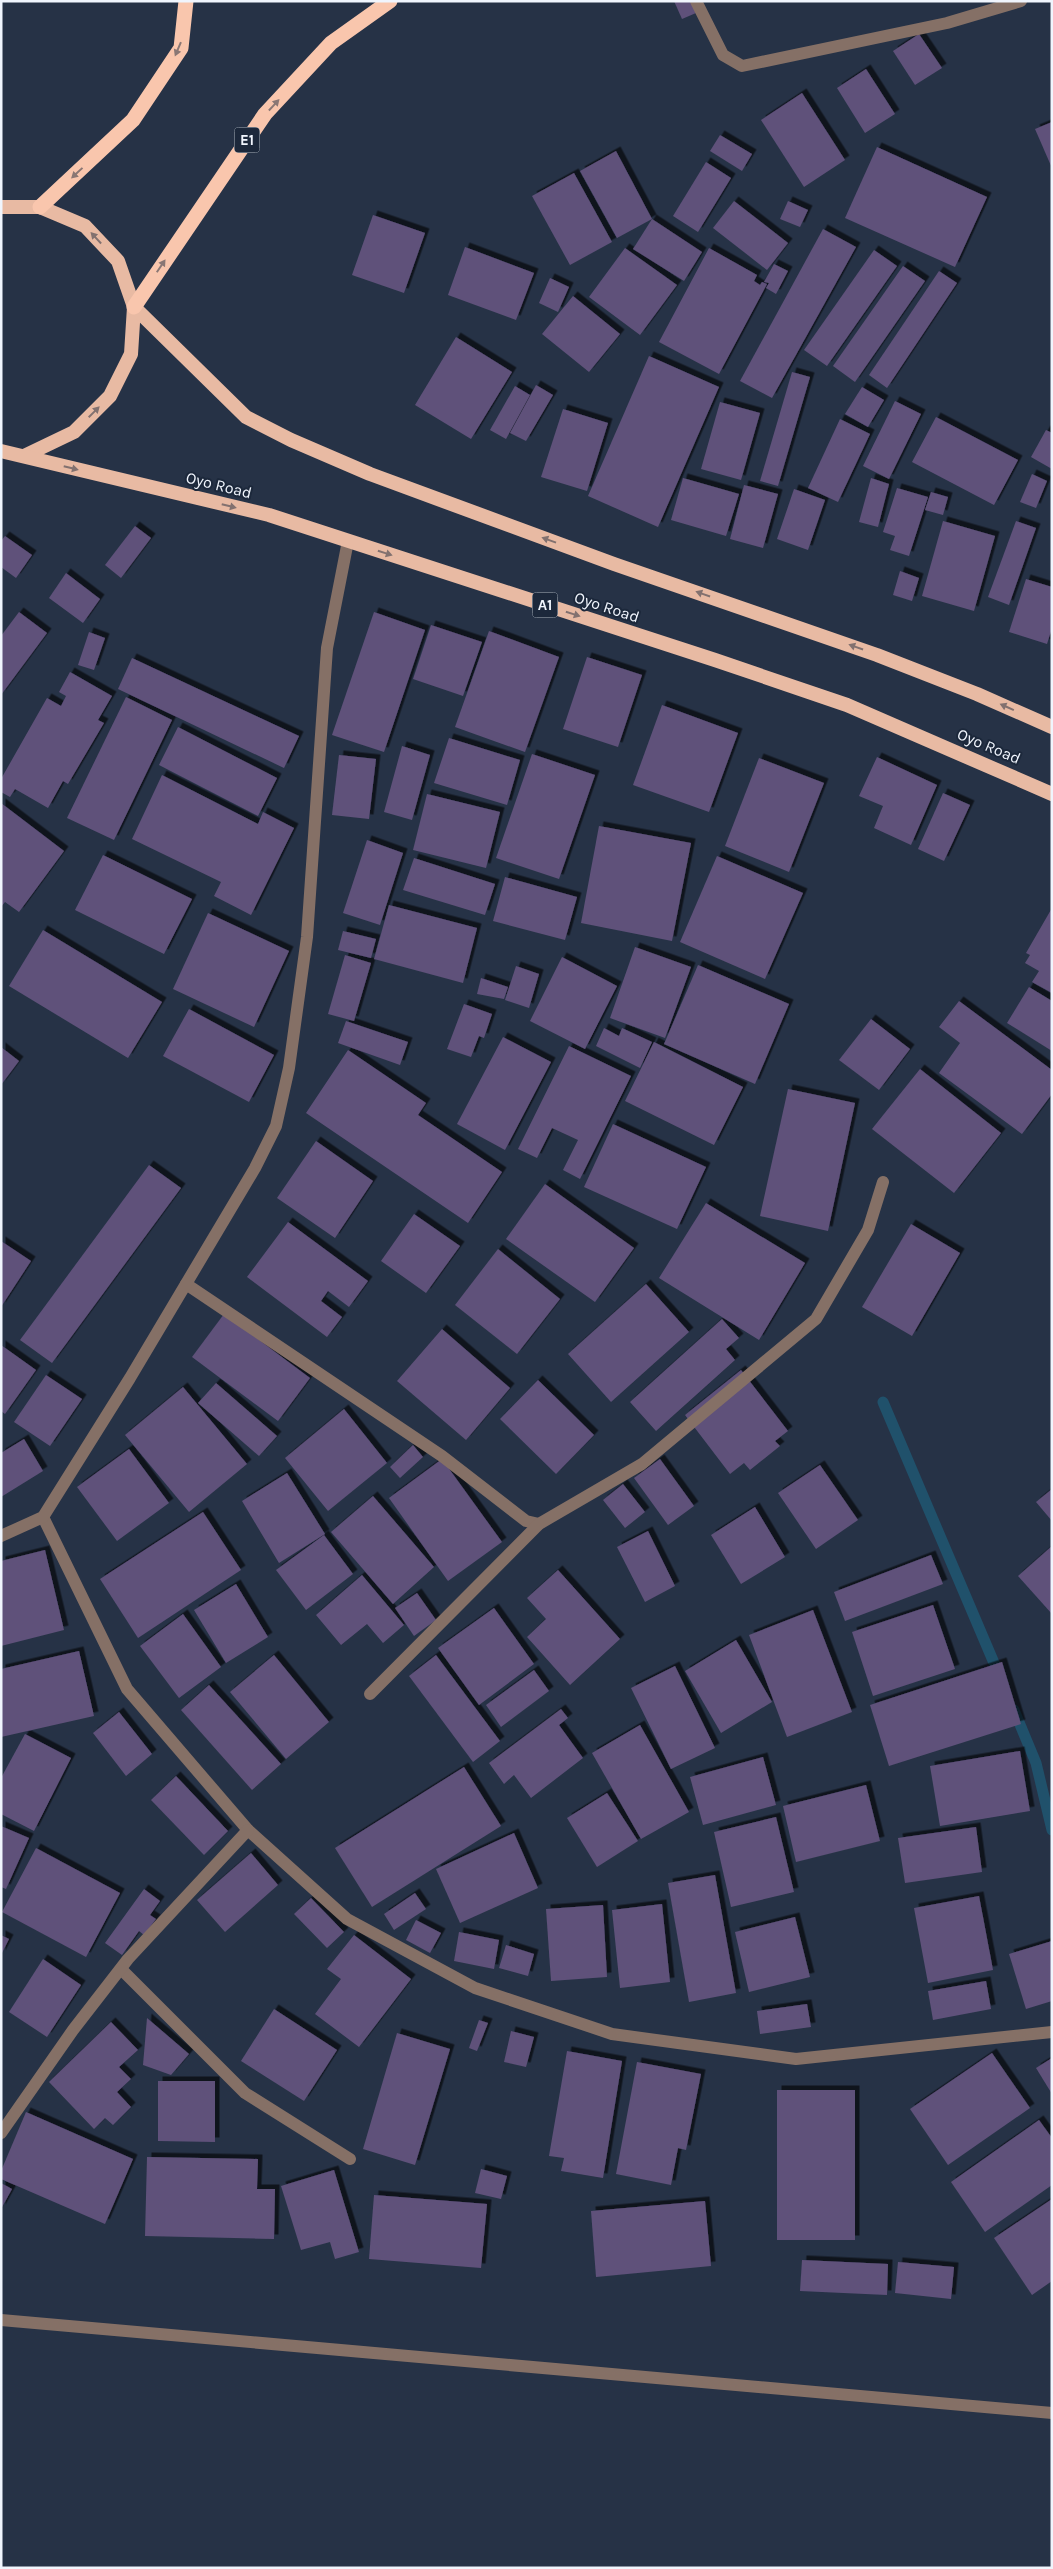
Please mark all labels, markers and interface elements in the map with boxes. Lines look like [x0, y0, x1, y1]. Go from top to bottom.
one-way arrow [174, 42, 182, 56]
one-way arrow [268, 99, 280, 111]
road number: E1 [234, 128, 260, 152]
one-way arrow [71, 167, 83, 179]
one-way arrow [90, 232, 102, 244]
one-way arrow [156, 260, 166, 273]
one-way arrow [88, 406, 100, 418]
one-way arrow [64, 464, 79, 472]
street label: Oyo Road [184, 468, 254, 502]
one-way arrow [222, 502, 237, 510]
one-way arrow [542, 536, 557, 543]
one-way arrow [377, 550, 392, 557]
street label: Oyo Road [572, 588, 642, 626]
one-way arrow [695, 590, 710, 598]
road number: A1 [532, 592, 558, 618]
one-way arrow [565, 611, 580, 618]
one-way arrow [848, 643, 863, 651]
one-way arrow [1000, 703, 1014, 711]
street label: Oyo Road [954, 724, 1024, 768]

